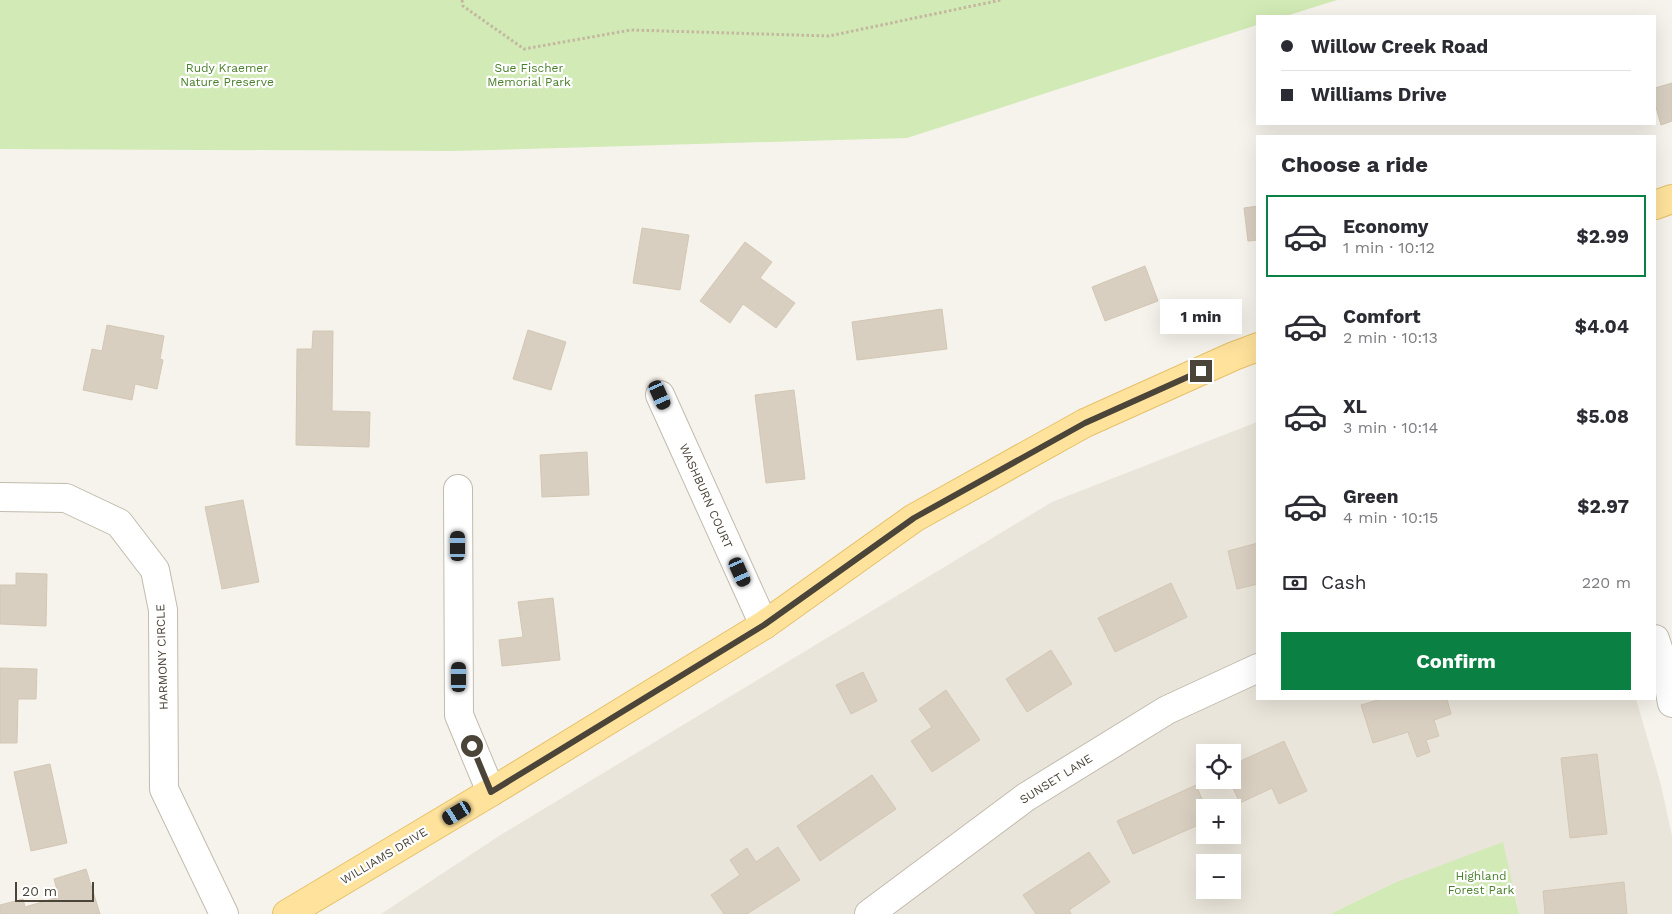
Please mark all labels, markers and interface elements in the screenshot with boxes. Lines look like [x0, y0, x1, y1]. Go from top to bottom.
text: Willow Creek Road [1311, 35, 1488, 58]
park label: Rudy Kraemer Nature Preserve [180, 61, 274, 89]
park label: Sue Fischer Memorial Park [487, 61, 571, 89]
text: Williams Drive [1311, 83, 1447, 106]
text: Choose a ride [1281, 152, 1428, 177]
icon: car [1283, 214, 1328, 259]
text: Economy [1343, 215, 1428, 238]
text: $2.99 [1577, 225, 1629, 248]
text: 1 min · 10:12 [1343, 238, 1435, 257]
callout: 1 min [1160, 298, 1242, 334]
icon: car [1283, 304, 1328, 349]
text: Comfort [1343, 305, 1421, 328]
text: 1 min [1180, 307, 1222, 326]
text: $4.04 [1575, 315, 1629, 338]
text: 2 min · 10:13 [1343, 328, 1438, 347]
route end [1190, 360, 1212, 382]
car [647, 378, 672, 412]
icon: car [1283, 394, 1328, 439]
text: XL [1343, 395, 1367, 418]
text: $5.08 [1576, 405, 1629, 428]
text: 3 min · 10:14 [1343, 418, 1438, 437]
street label: WASHBURN COURT [677, 441, 735, 551]
icon: car [1283, 484, 1328, 529]
text: Green [1343, 485, 1399, 508]
text: $2.97 [1577, 495, 1629, 518]
text: 4 min · 10:15 [1343, 508, 1438, 527]
car [450, 531, 465, 561]
car [727, 555, 752, 589]
icon: cash [1281, 569, 1309, 597]
text: Cash [1321, 571, 1367, 594]
text: 220 m [1582, 573, 1631, 592]
street label: HARMONY CIRCLE [153, 603, 171, 710]
button: Confirm [1281, 632, 1631, 690]
car [451, 662, 466, 692]
route start [461, 735, 483, 757]
map controls [1196, 744, 1241, 899]
button: locate [1196, 744, 1241, 789]
street label: SUNSET LANE [1017, 751, 1095, 807]
car [440, 799, 473, 827]
button: + [1196, 799, 1241, 844]
street label: WILLIAMS DRIVE [338, 824, 430, 887]
button: − [1196, 854, 1241, 899]
park label: Highland Forest Park [1448, 869, 1515, 897]
scale bar [15, 879, 94, 902]
text: 20 m [22, 883, 57, 899]

